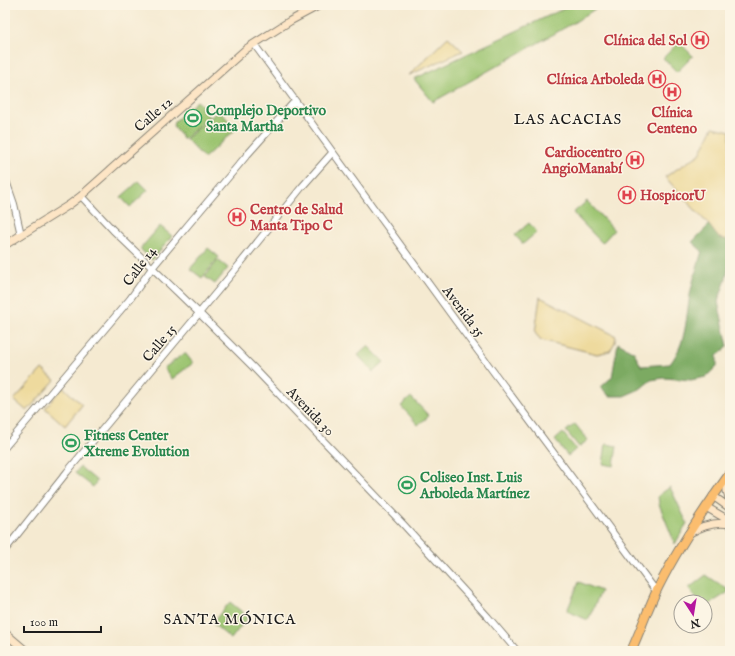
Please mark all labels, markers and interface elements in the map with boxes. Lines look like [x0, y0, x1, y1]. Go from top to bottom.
hospital icon: Clínica del Sol [690, 30, 710, 50]
place label: Clínica del Sol [604, 32, 688, 50]
hospital icon: Clínica Arboleda [647, 69, 667, 89]
place label: Clínica Arboleda [547, 71, 645, 89]
hospital icon: Clínica Centeno [662, 82, 682, 102]
street label: Calle 12 [131, 93, 177, 136]
place label: Complejo Deportivo Santa Martha [206, 102, 326, 136]
place label: Clínica Centeno [647, 104, 697, 138]
sports icon: Complejo Deportivo Santa Martha [183, 108, 203, 128]
district label: LAS ACACIAS [514, 110, 622, 129]
place label: Cardiocentro AngioManabí [542, 144, 623, 178]
hospital icon: Cardiocentro AngioManabí [625, 150, 645, 170]
hospital icon: HospicorU [617, 185, 637, 205]
place label: HospicorU [640, 187, 707, 205]
place label: Centro de Salud Manta Tipo C [250, 201, 344, 235]
hospital icon: Centro de Salud Manta Tipo C [227, 207, 247, 227]
street label: Calle 14 [119, 243, 161, 290]
street label: Avenida 35 [437, 282, 488, 341]
street label: Calle 15 [139, 321, 181, 366]
street label: Avenida 30 [282, 383, 338, 440]
place label: Fitness Center Xtreme Evolution [83, 427, 190, 461]
sports icon: Fitness Center Xtreme Evolution [61, 433, 81, 453]
place label: Coliseo Inst. Luis Arboleda Martínez [419, 469, 530, 503]
sports icon: Coliseo Inst. Luis Arboleda Martínez [397, 475, 417, 495]
north arrow [673, 594, 713, 634]
scale bar [24, 608, 101, 634]
district label: SANTA MÓNICA [164, 610, 297, 629]
text: 100 m [30, 615, 58, 630]
text: N [688, 615, 702, 631]

